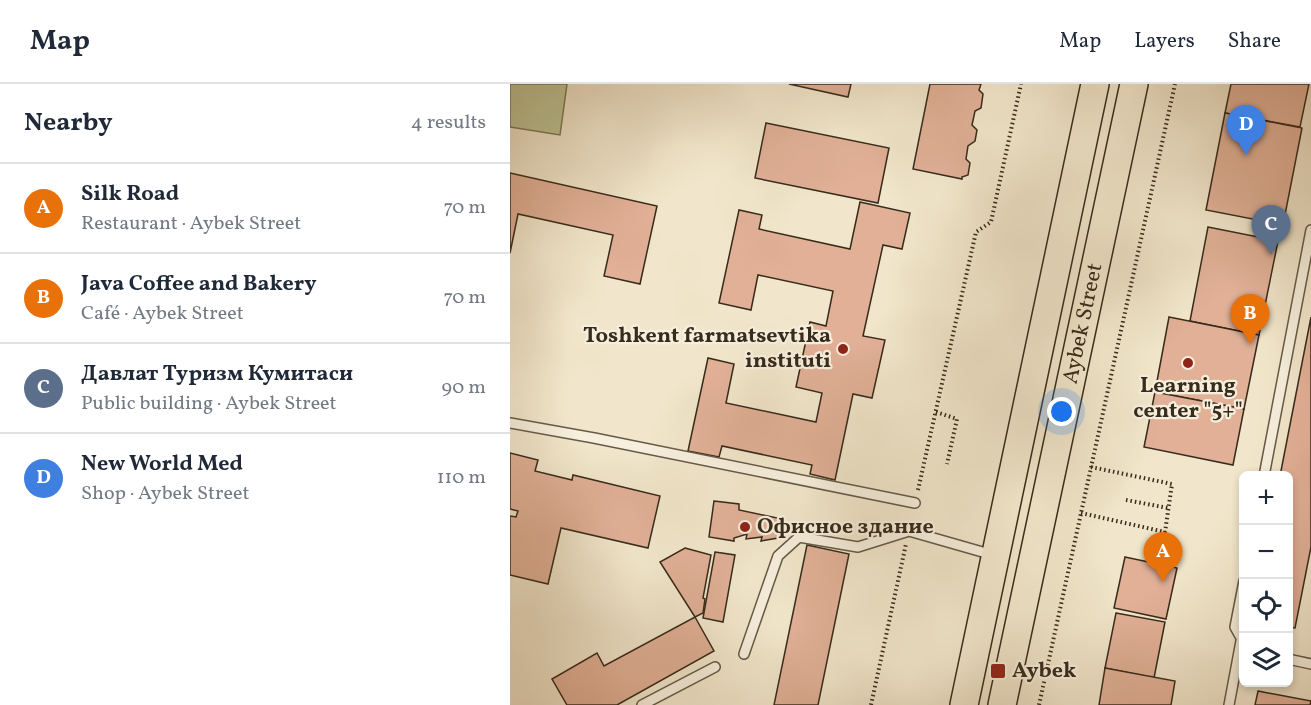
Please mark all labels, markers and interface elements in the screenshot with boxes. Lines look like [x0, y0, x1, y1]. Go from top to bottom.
text: Map [30, 22, 90, 61]
text: Map [1059, 27, 1101, 56]
text: Layers [1134, 27, 1195, 56]
text: Share [1228, 27, 1281, 56]
text: Nearby [24, 105, 113, 141]
pin: D [1226, 106, 1266, 155]
text: 4 results [411, 109, 486, 137]
text: Silk Road [81, 179, 179, 210]
text: A [36, 194, 51, 222]
text: 70 m [443, 194, 486, 222]
pin: C [1252, 206, 1290, 255]
text: Restaurant · Aybek Street [81, 210, 301, 238]
street label: Aybek Street [1055, 260, 1111, 387]
text: Java Coffee and Bakery [81, 269, 317, 300]
text: B [37, 284, 50, 312]
text: 70 m [443, 284, 486, 312]
pin: B [1230, 294, 1270, 344]
text: Café · Aybek Street [81, 300, 244, 328]
place label: Toshkent farmatsevtika instituti [583, 321, 831, 377]
marker: Toshkent farmatsevtika instituti [836, 342, 850, 356]
marker: Learning center "5+" [1181, 356, 1195, 370]
text: Давлат Туризм Кумитаси [81, 359, 353, 390]
place label: Learning center "5+" [1133, 371, 1243, 427]
text: C [37, 374, 50, 402]
text: 90 m [442, 374, 486, 402]
text: Public building · Aybek Street [81, 390, 337, 418]
your location [1047, 397, 1076, 426]
text: New World Med [81, 449, 243, 480]
text: D [36, 464, 51, 492]
text: 110 m [437, 464, 486, 492]
map controls [1239, 471, 1293, 687]
button: + [1239, 471, 1293, 525]
text: Shop · Aybek Street [81, 480, 249, 508]
place label: Офисное здание [757, 512, 934, 543]
marker: Офисное здание [738, 520, 752, 534]
button: − [1239, 525, 1293, 579]
pin: A [1144, 532, 1182, 582]
button: locate [1239, 579, 1293, 633]
button: layers [1239, 633, 1293, 687]
place label: Aybek [1012, 656, 1076, 687]
marker: Aybek [989, 662, 1007, 680]

